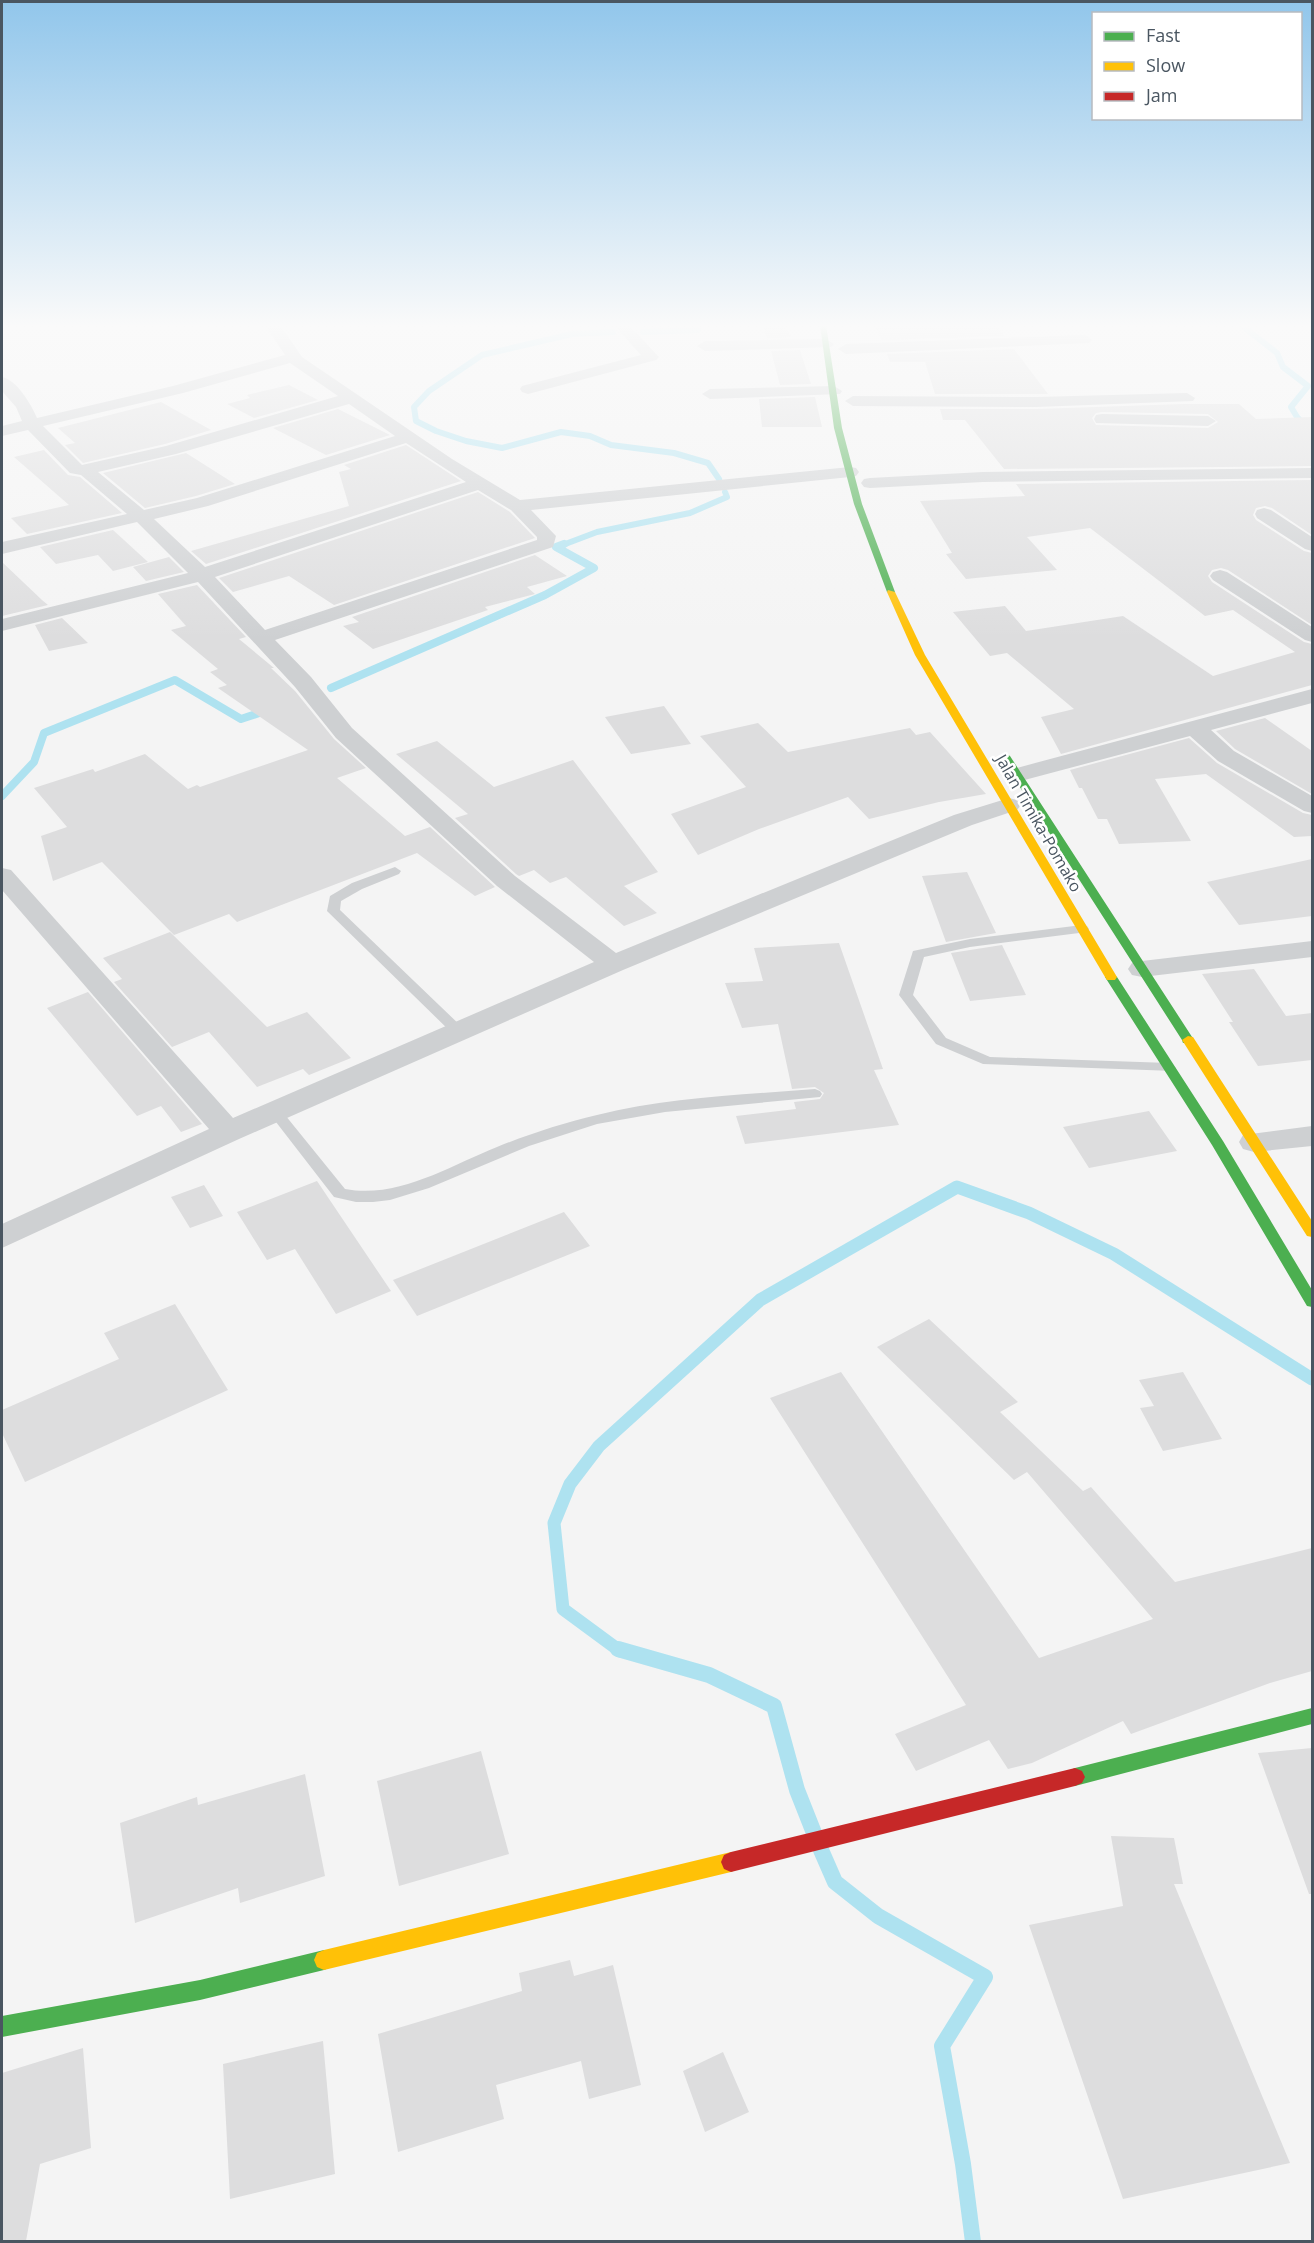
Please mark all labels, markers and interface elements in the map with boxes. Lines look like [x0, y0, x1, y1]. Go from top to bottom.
legend [1092, 12, 1302, 120]
text: Fast [1146, 23, 1180, 47]
text: Slow [1146, 53, 1185, 77]
text: Jam [1144, 83, 1178, 107]
street label: Jalan Timika-Pomako [990, 749, 1087, 896]

